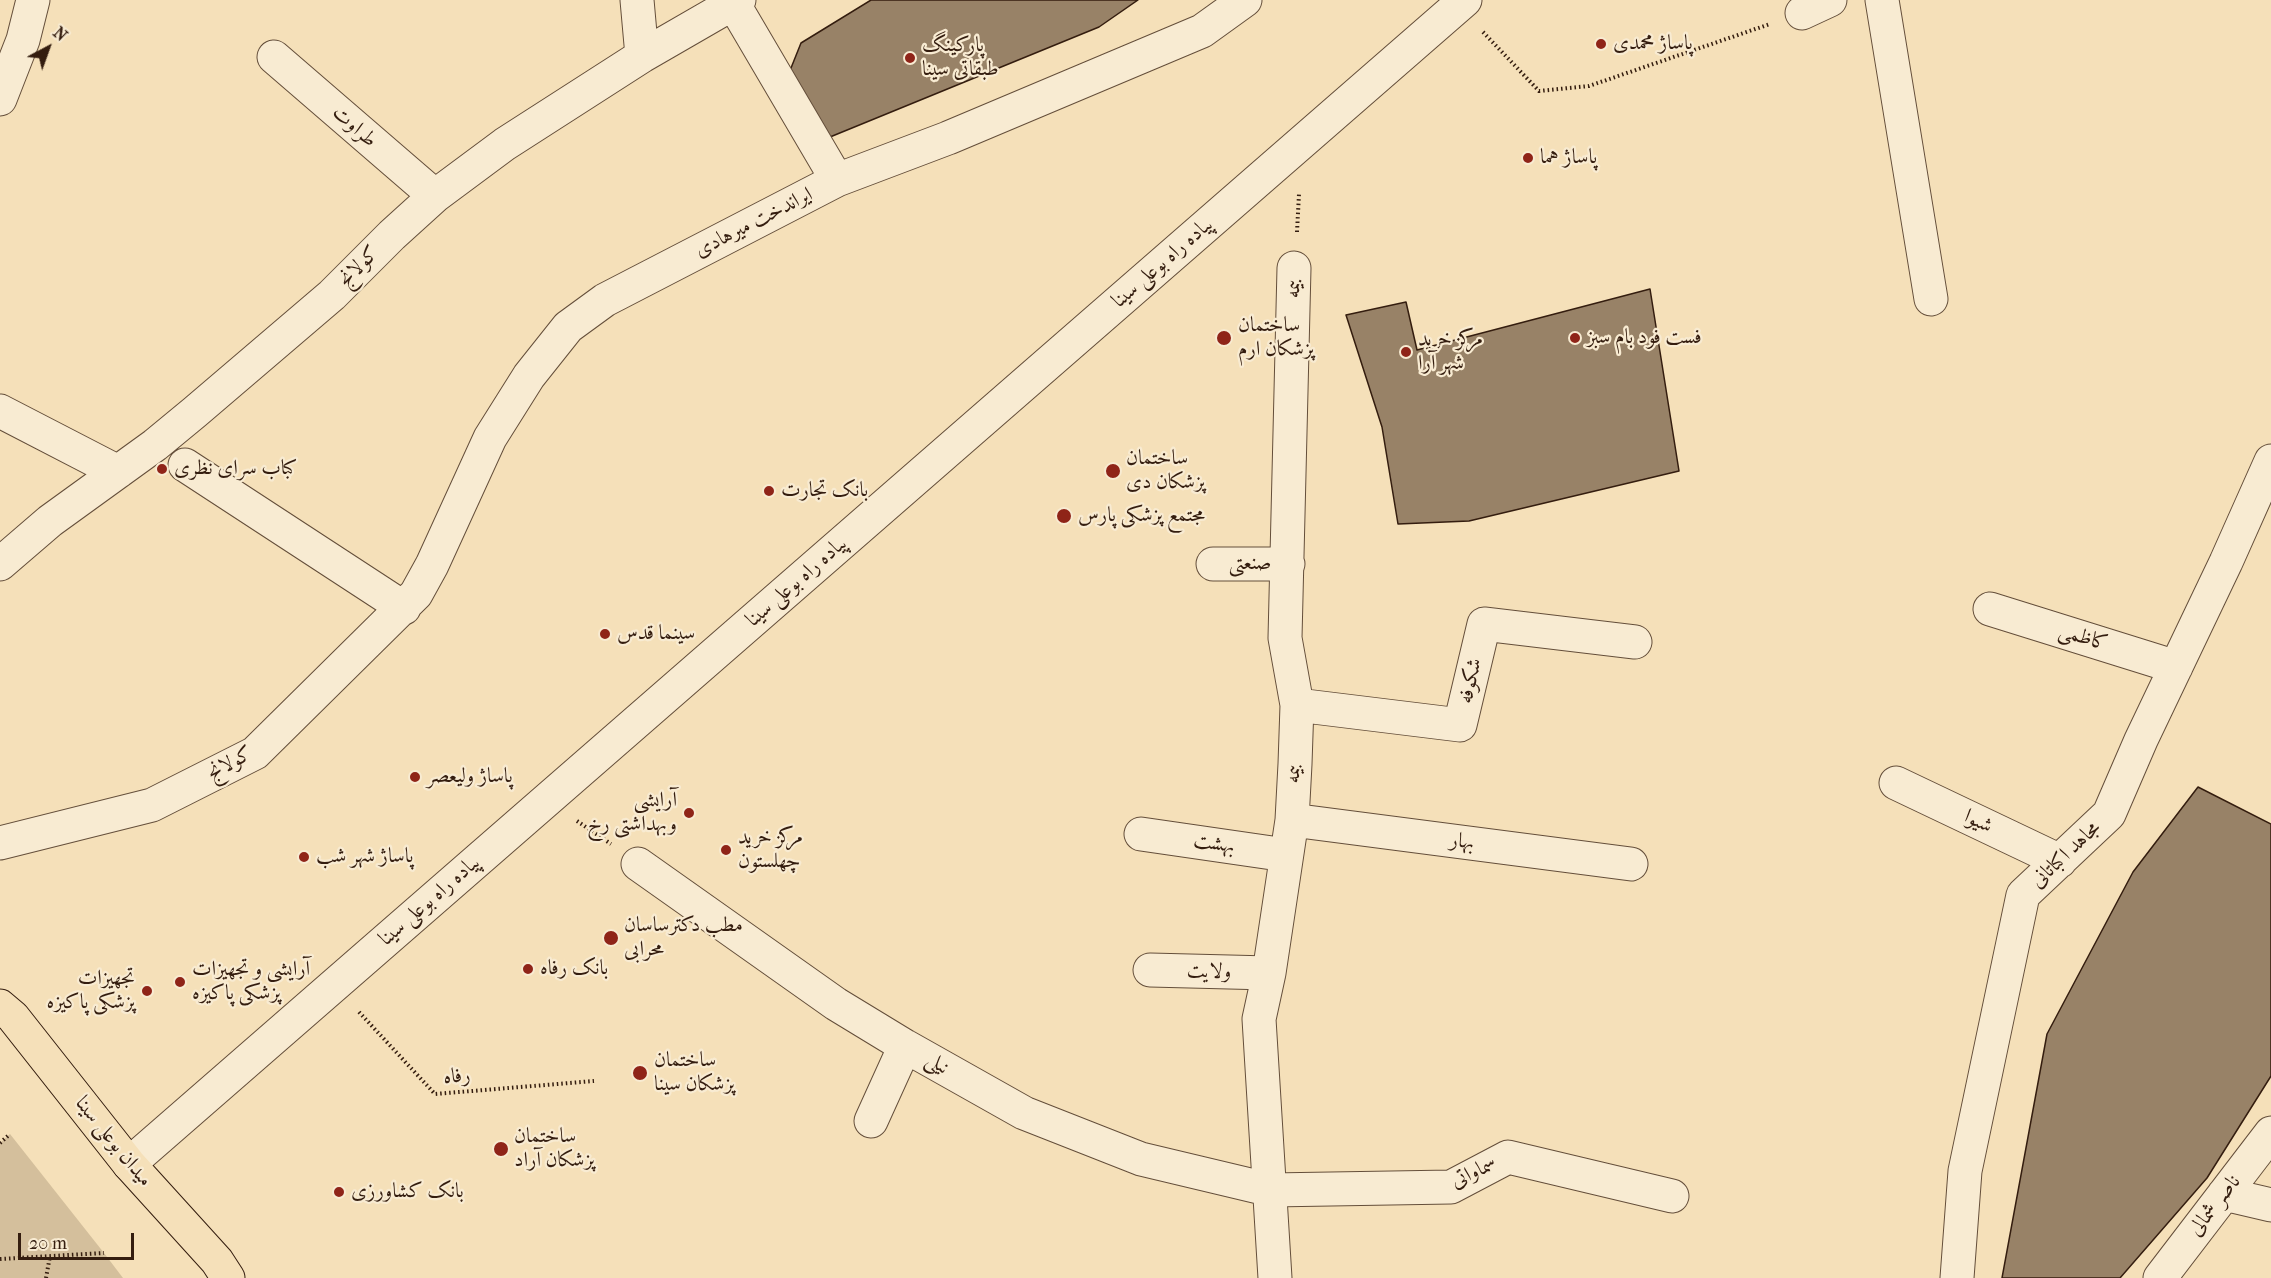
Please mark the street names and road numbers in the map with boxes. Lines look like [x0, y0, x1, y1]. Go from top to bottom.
street label: طراوت [326, 101, 382, 153]
street label: ایراندخت میرهادی [691, 182, 817, 264]
street label: پیاده راه بوعلی سینا [1107, 212, 1219, 314]
street label: کولانج [333, 241, 385, 293]
street label: بیمه [1281, 279, 1307, 299]
street label: پیاده راه بوعلی سینا [741, 531, 853, 633]
street label: صنعتی [1229, 551, 1271, 577]
street label: کاظمی [2055, 619, 2111, 657]
street label: شکوفه [1454, 656, 1488, 706]
street label: کولانج [203, 742, 257, 786]
street label: بیمه [1281, 764, 1307, 784]
street label: شیوا [1960, 804, 1996, 840]
street label: مجاهد اکباتانی [2026, 816, 2106, 894]
street label: بهار [1448, 828, 1476, 856]
street label: بهشت [1192, 829, 1236, 859]
street label: پیاده راه بوعلی سینا [374, 850, 486, 952]
street label: ولایت [1187, 959, 1231, 985]
street label: نیلی [921, 1047, 953, 1081]
street label: رفاه [443, 1063, 471, 1091]
street label: میدان بوعلی سینا [69, 1092, 157, 1192]
street label: سماواتی [1447, 1151, 1501, 1195]
street label: ناصر شمالی [2183, 1170, 2247, 1242]

